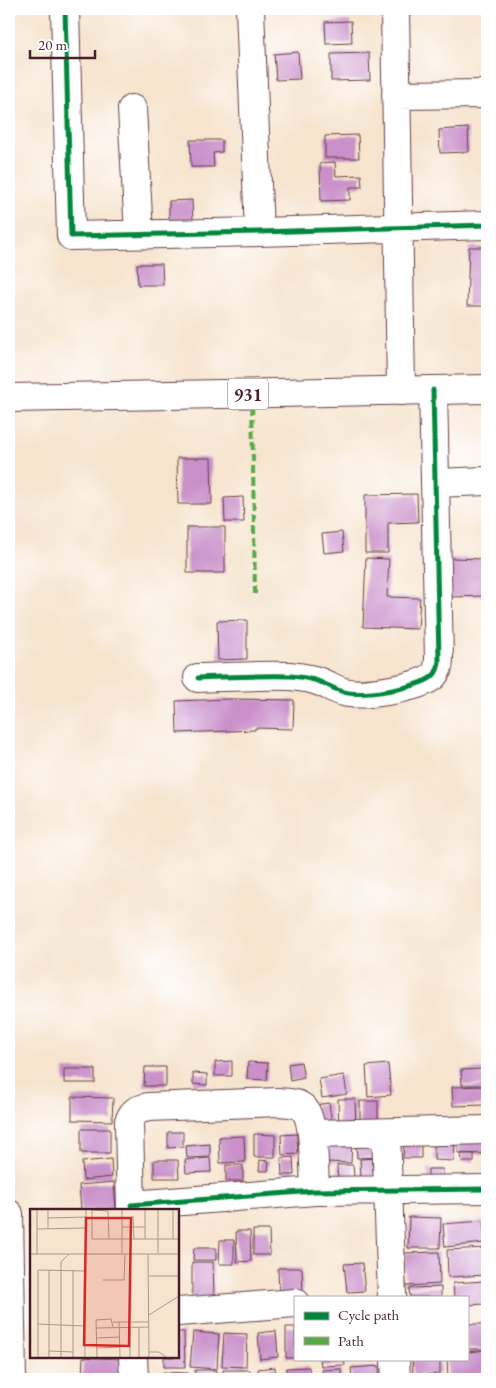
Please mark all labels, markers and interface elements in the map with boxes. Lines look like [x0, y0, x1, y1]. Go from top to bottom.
scale bar [30, 28, 95, 60]
text: 20 m [38, 35, 67, 54]
road number: 931 [228, 378, 268, 409]
inset map [30, 1209, 179, 1358]
legend [294, 1296, 468, 1360]
text: Cycle path [338, 1305, 400, 1324]
text: Path [338, 1331, 364, 1350]

